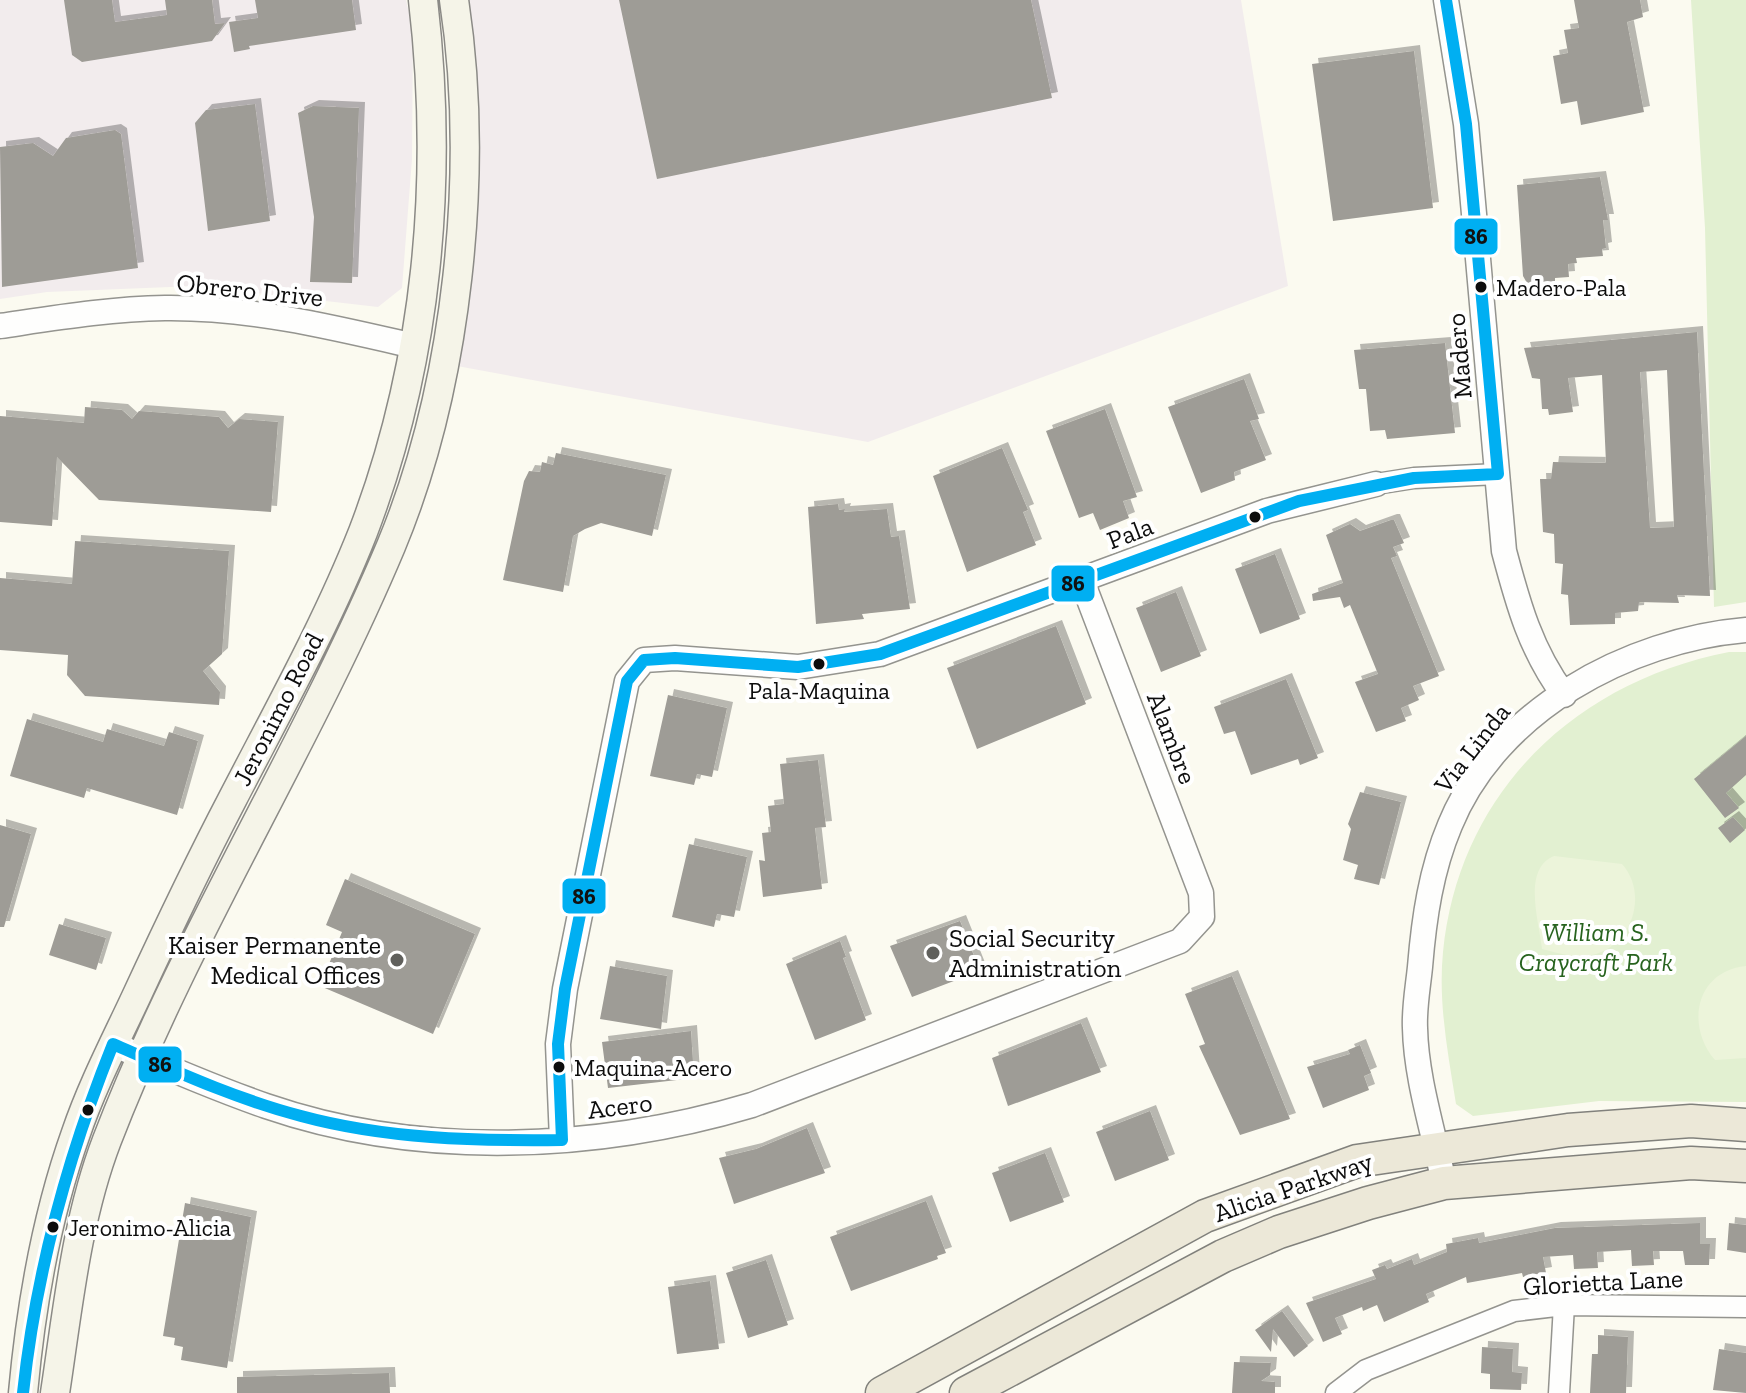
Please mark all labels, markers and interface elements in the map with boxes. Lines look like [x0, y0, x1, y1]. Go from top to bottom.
line badge: 86 [1453, 217, 1499, 256]
text: 86 [1464, 223, 1488, 250]
street label: Obrero Drive [175, 266, 325, 314]
place label: Madero-Pala [1496, 273, 1627, 302]
marker: Madero-Pala [1473, 279, 1489, 295]
street label: Madero [1439, 312, 1479, 400]
unlabelled marker [1247, 509, 1263, 525]
street label: Pala [1102, 510, 1158, 556]
line badge: 86 [1050, 564, 1096, 603]
text: 86 [1061, 570, 1085, 597]
street label: Jeronimo Road [226, 627, 330, 791]
marker: Pala-Maquina [811, 656, 827, 672]
place label: Pala-Maquina [748, 676, 890, 705]
street label: Alambre [1140, 688, 1204, 788]
street label: Via Linda [1426, 696, 1517, 800]
line badge: 86 [561, 877, 607, 915]
text: 86 [572, 883, 596, 910]
park label: William S. Craycraft Park [1519, 916, 1673, 978]
place label: Social Security Administration [949, 922, 1121, 984]
place label: Kaiser Permanente Medical Offices [168, 929, 381, 991]
marker: Social Security Administration [924, 944, 942, 962]
marker: Kaiser Permanente Medical Offices [388, 951, 406, 969]
line badge: 86 [137, 1045, 183, 1084]
text: 86 [148, 1051, 172, 1078]
place label: Maquina-Acero [574, 1053, 732, 1082]
marker: Maquina-Acero [551, 1059, 567, 1075]
street label: Acero [586, 1086, 654, 1126]
unlabelled marker [80, 1102, 96, 1118]
street label: Alicia Parkway [1209, 1145, 1377, 1229]
place label: Jeronimo-Alicia [68, 1213, 232, 1242]
marker: Jeronimo-Alicia [45, 1219, 61, 1235]
street label: Glorietta Lane [1522, 1262, 1684, 1302]

